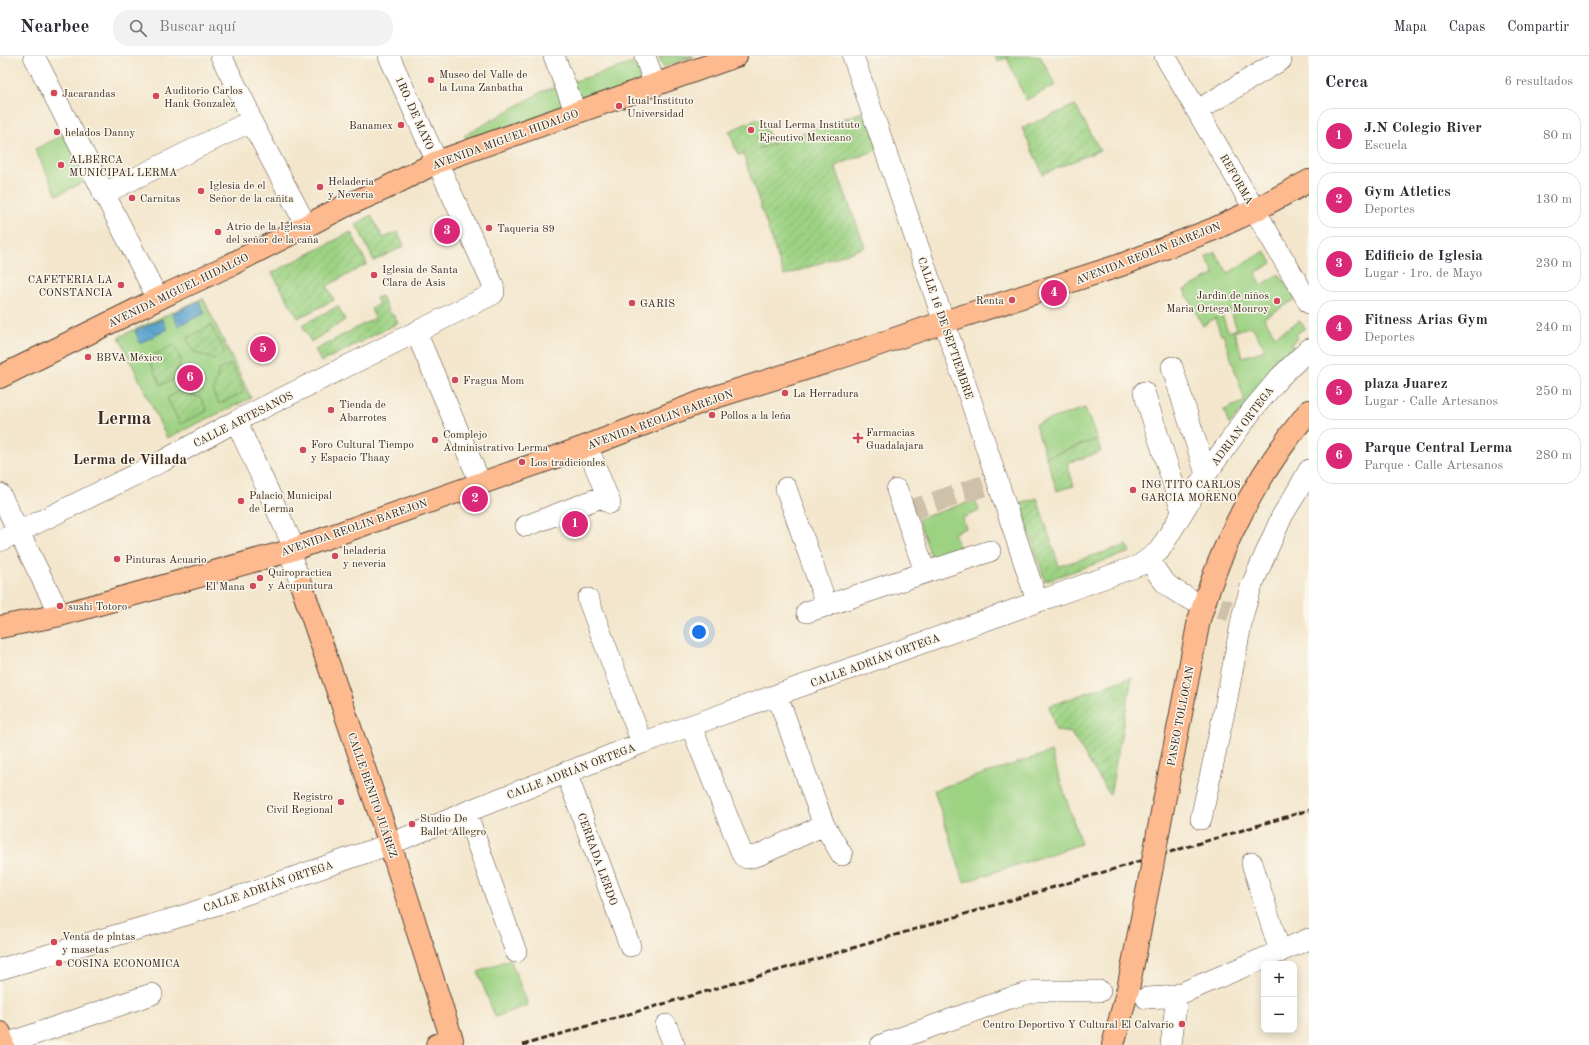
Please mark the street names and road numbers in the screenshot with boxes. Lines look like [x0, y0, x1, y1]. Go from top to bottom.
street label: 1RO. DE MAYO [393, 75, 435, 152]
street label: AVENIDA MIGUEL HIDALGO [431, 109, 581, 172]
street label: REFORMA [1217, 153, 1255, 207]
street label: AVENIDA REOLIN BAREJON [1074, 221, 1223, 287]
street label: AVENIDA MIGUEL HIDALGO [106, 252, 251, 330]
street label: CALLE 16 DE SEPTIEMBRE [915, 256, 974, 401]
street label: ADRIAN ORTEGA [1210, 385, 1277, 469]
street label: AVENIDA REOLIN BAREJON [586, 389, 735, 452]
street label: CALLE ARTESANOS [192, 390, 295, 450]
street label: AVENIDA REOLIN BAREJON [280, 498, 430, 559]
street label: CALLE ADRIÁN ORTEGA [809, 631, 942, 690]
street label: PASEO TOLLOCAN [1166, 665, 1197, 767]
street label: CALLE BENITO JUÁREZ [345, 731, 400, 860]
street label: CALLE ADRIÁN ORTEGA [505, 741, 638, 802]
street label: CERRADA LERDO [575, 812, 619, 908]
street label: CALLE ADRIÁN ORTEGA [201, 858, 335, 915]

